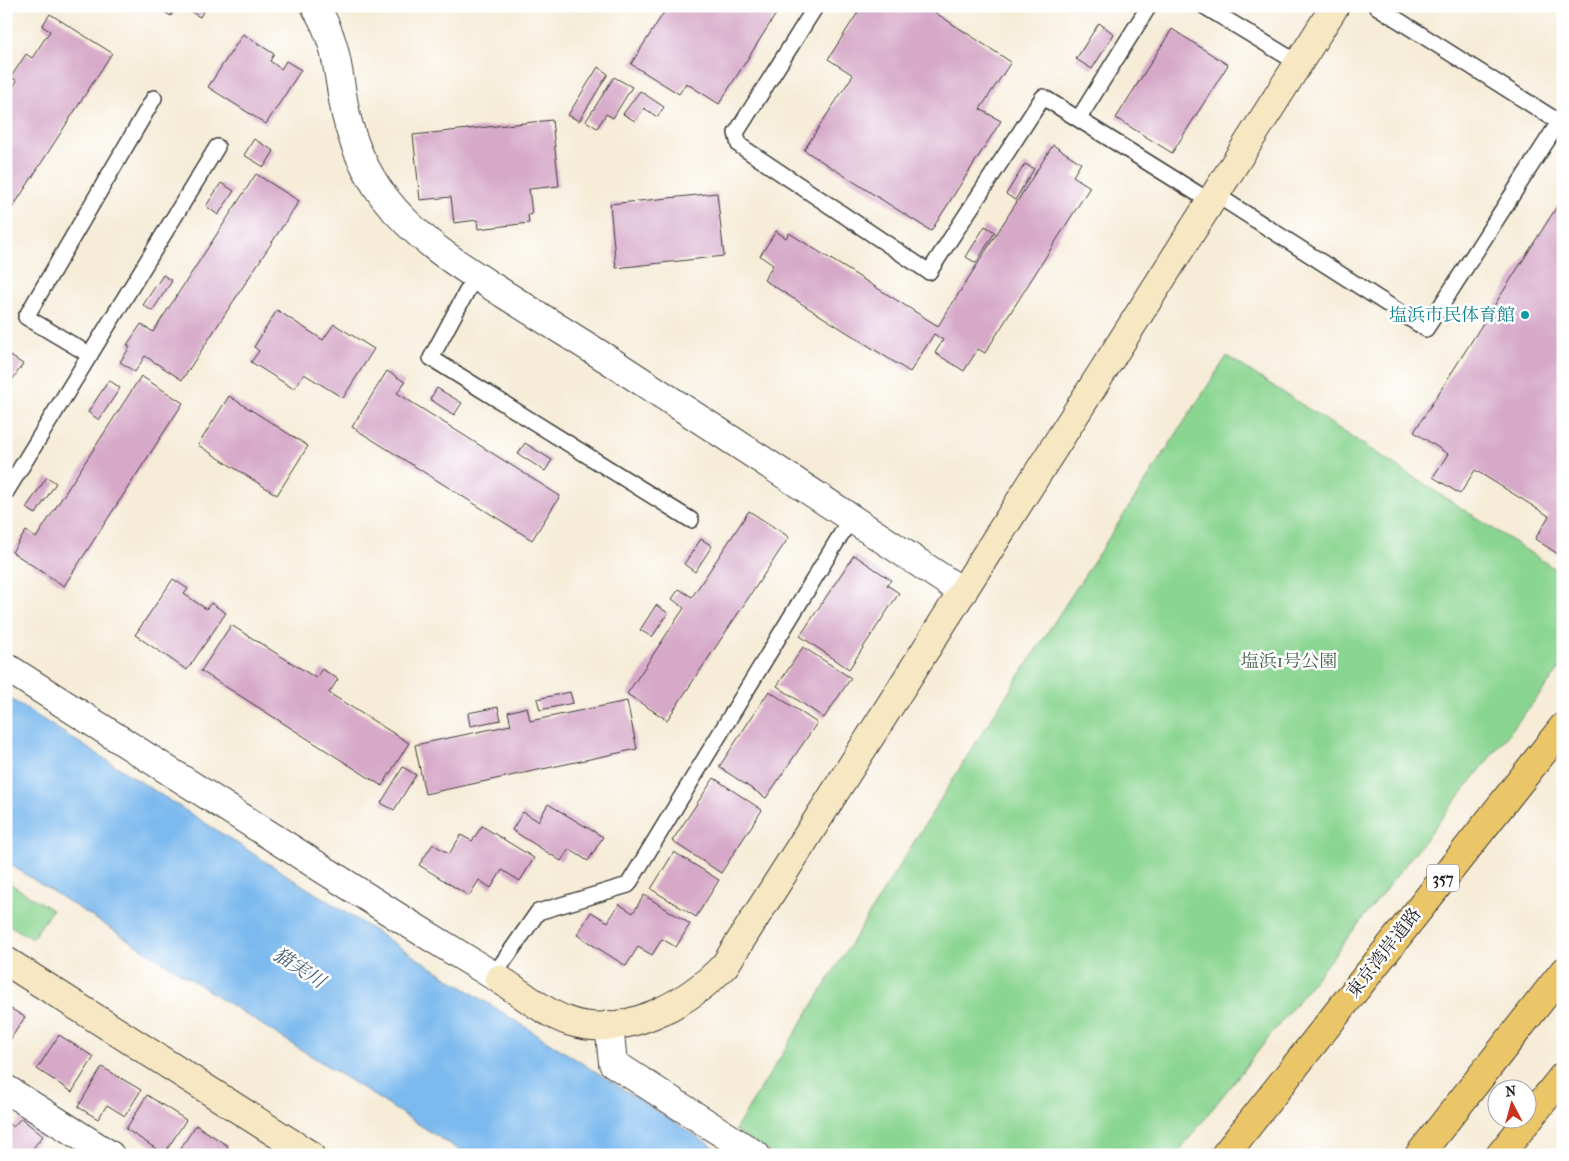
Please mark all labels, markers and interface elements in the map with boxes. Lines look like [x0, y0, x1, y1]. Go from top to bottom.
place label: 塩浜市民体育館 [1389, 305, 1515, 326]
marker: 塩浜市民体育館 [1519, 309, 1531, 321]
park label: 塩浜1号公園 [1241, 651, 1337, 672]
road number: 357 [1427, 864, 1459, 891]
street label: 東京湾岸道路 [1342, 904, 1426, 1002]
water label: 猫実川 [269, 943, 331, 994]
north arrow [1486, 1078, 1536, 1128]
text: N [1505, 1083, 1517, 1101]

